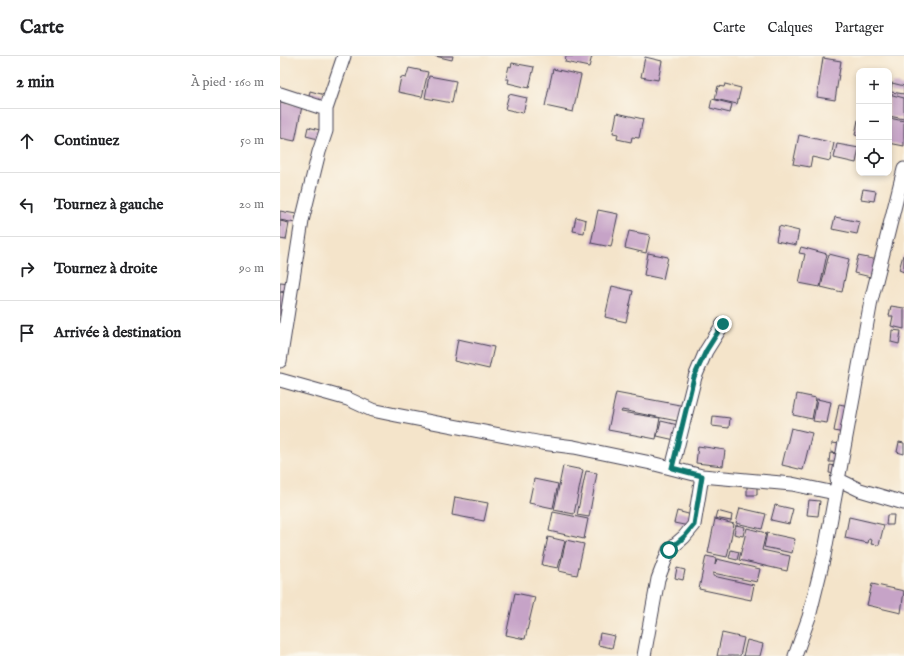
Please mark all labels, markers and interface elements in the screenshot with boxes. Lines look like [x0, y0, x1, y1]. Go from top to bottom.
text: Carte [20, 16, 64, 40]
text: Carte [713, 19, 745, 37]
text: Calques [767, 19, 813, 37]
text: Partager [835, 19, 884, 37]
map controls [856, 68, 892, 176]
button: + [856, 68, 892, 104]
text: 2 min [16, 72, 54, 93]
text: À pied · 160 m [191, 74, 264, 91]
button: − [856, 104, 892, 140]
icon: ahead [16, 130, 38, 152]
text: Continuez [54, 131, 119, 150]
text: 50 m [240, 132, 264, 149]
button: locate [856, 140, 892, 176]
icon: left [16, 194, 38, 216]
text: Tournez à gauche [54, 195, 163, 214]
text: 20 m [239, 196, 264, 213]
icon: right [16, 258, 38, 280]
text: Tournez à droite [54, 259, 157, 278]
text: 90 m [239, 260, 264, 277]
route end [714, 315, 732, 333]
icon: arrive [16, 322, 38, 344]
text: Arrivée à destination [54, 323, 181, 342]
route start [660, 541, 678, 559]

